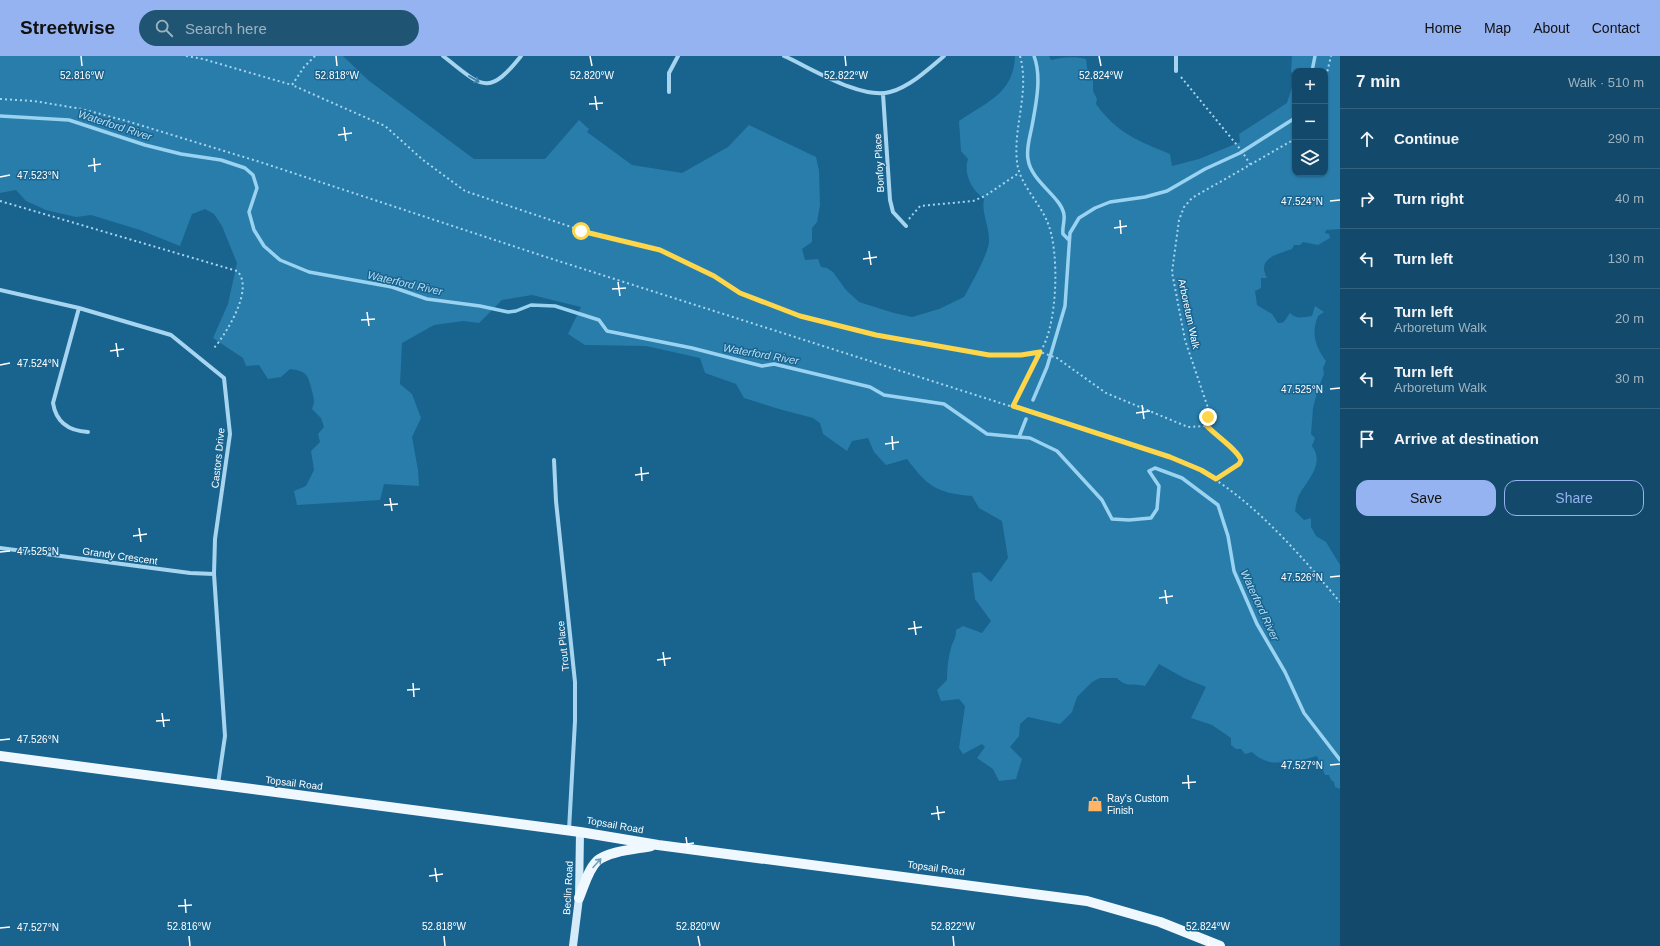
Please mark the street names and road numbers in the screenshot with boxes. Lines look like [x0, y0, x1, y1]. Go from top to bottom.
street label: Bonfoy Place [872, 133, 886, 193]
street label: Arboretum Walk [1176, 278, 1202, 351]
street label: Castors Drive [209, 427, 227, 489]
street label: Grandy Crescent [82, 545, 158, 567]
street label: Trout Place [555, 620, 571, 672]
street label: Topsail Road [265, 774, 323, 792]
street label: Topsail Road [586, 815, 644, 835]
street label: Topsail Road [907, 859, 965, 877]
street label: Beclin Road [561, 861, 575, 915]

